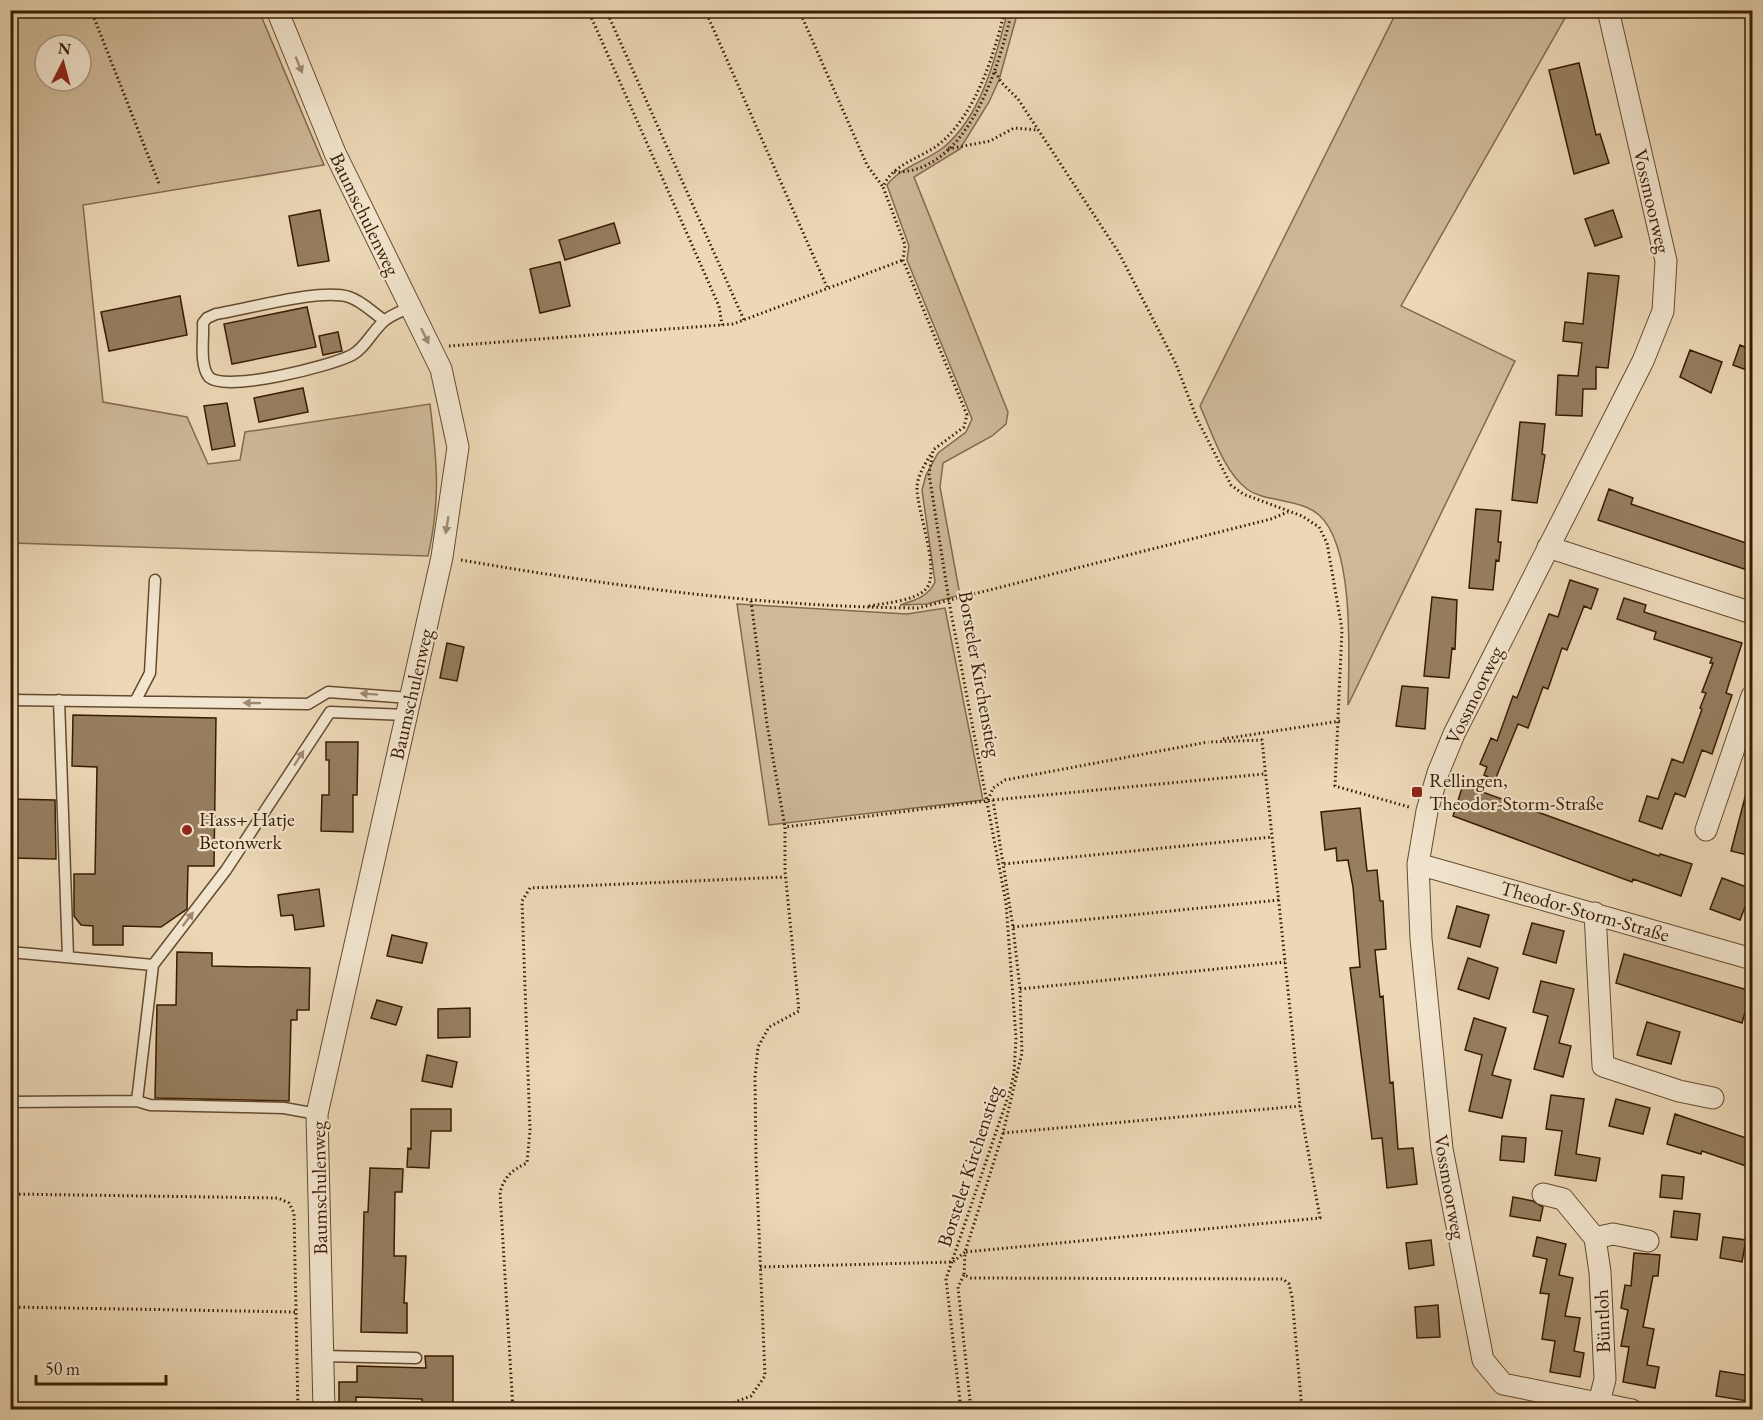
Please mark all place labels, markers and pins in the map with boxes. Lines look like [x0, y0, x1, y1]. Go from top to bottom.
place label: Rellingen, Theodor-Storm-Straße [1429, 767, 1604, 816]
marker: Rellingen, Theodor-Storm-Straße [1410, 785, 1424, 799]
place label: Hass+ Hatje Betonwerk [199, 806, 295, 855]
marker: Hass+ Hatje Betonwerk [180, 823, 194, 837]

